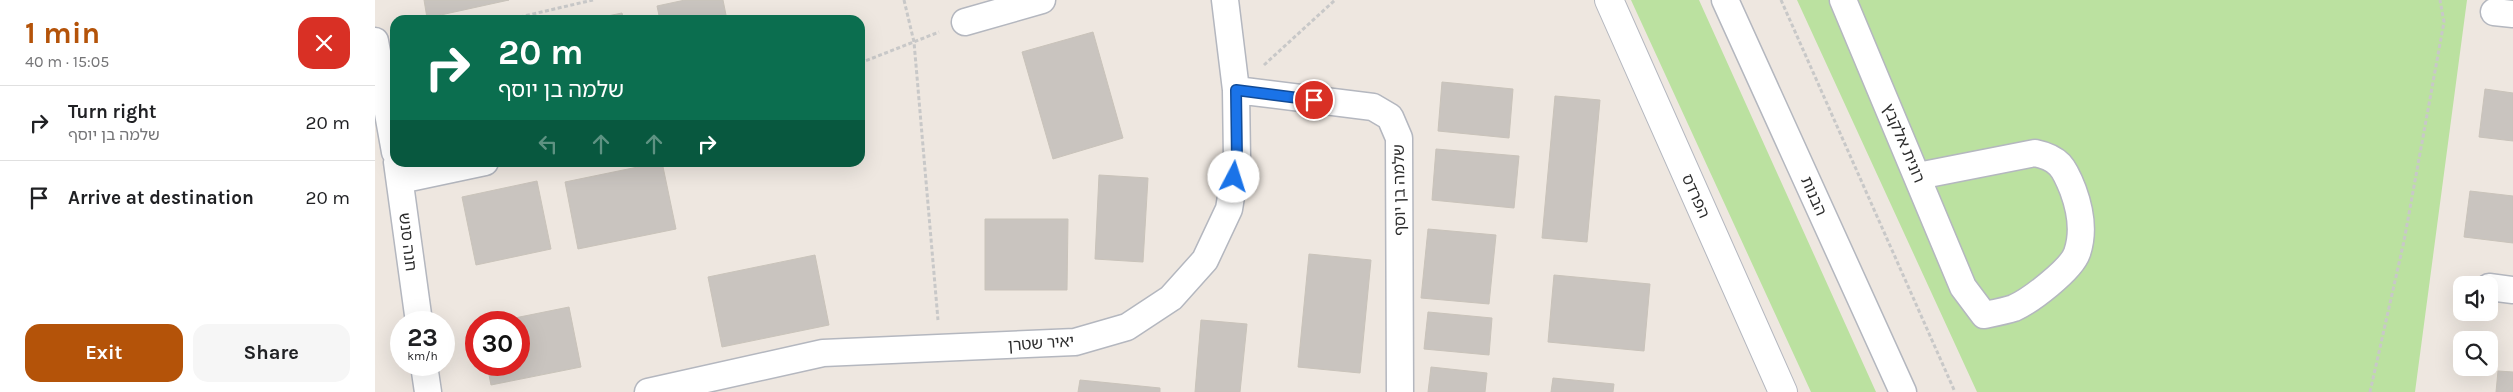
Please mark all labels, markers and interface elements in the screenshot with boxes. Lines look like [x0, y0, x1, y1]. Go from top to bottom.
text: 1 min [25, 15, 100, 51]
button: close [298, 17, 350, 69]
text: 20 m [498, 32, 583, 73]
icon: right [415, 35, 480, 100]
text: 40 m · 15:05 [25, 52, 109, 71]
text: שלמה בן יוסף [498, 77, 624, 103]
pin [1293, 79, 1335, 121]
icon: arrive [1300, 86, 1328, 114]
text: Turn right [68, 101, 157, 123]
street label: רונית אלקבץ [1879, 101, 1929, 185]
icon: right [25, 109, 53, 137]
text: 20 m [305, 112, 350, 134]
text: שלמה בן יוסף [68, 125, 160, 144]
icon: left [534, 130, 562, 158]
icon: ahead [587, 130, 615, 158]
icon: ahead [640, 130, 668, 158]
icon: right [693, 130, 721, 158]
street label: שלמה בן יוסף [1389, 144, 1409, 236]
position arrow [1207, 150, 1259, 202]
street label: הפרדס [1678, 171, 1714, 221]
street label: הבנות [1797, 173, 1831, 219]
icon: arrive [25, 184, 53, 212]
text: Arrive at destination [68, 187, 254, 209]
text: 20 m [305, 187, 350, 209]
street label: חנה סנש [395, 212, 421, 272]
map controls [2453, 276, 2498, 376]
button: sound [2453, 276, 2498, 321]
speed limit sign: 30 [465, 311, 530, 376]
text: 23 [407, 323, 438, 352]
button: Exit [25, 324, 183, 382]
button: Share [193, 324, 350, 382]
street label: יאיר שטרן [1007, 331, 1075, 355]
button: search [2453, 331, 2498, 376]
text: km/h [407, 349, 438, 363]

